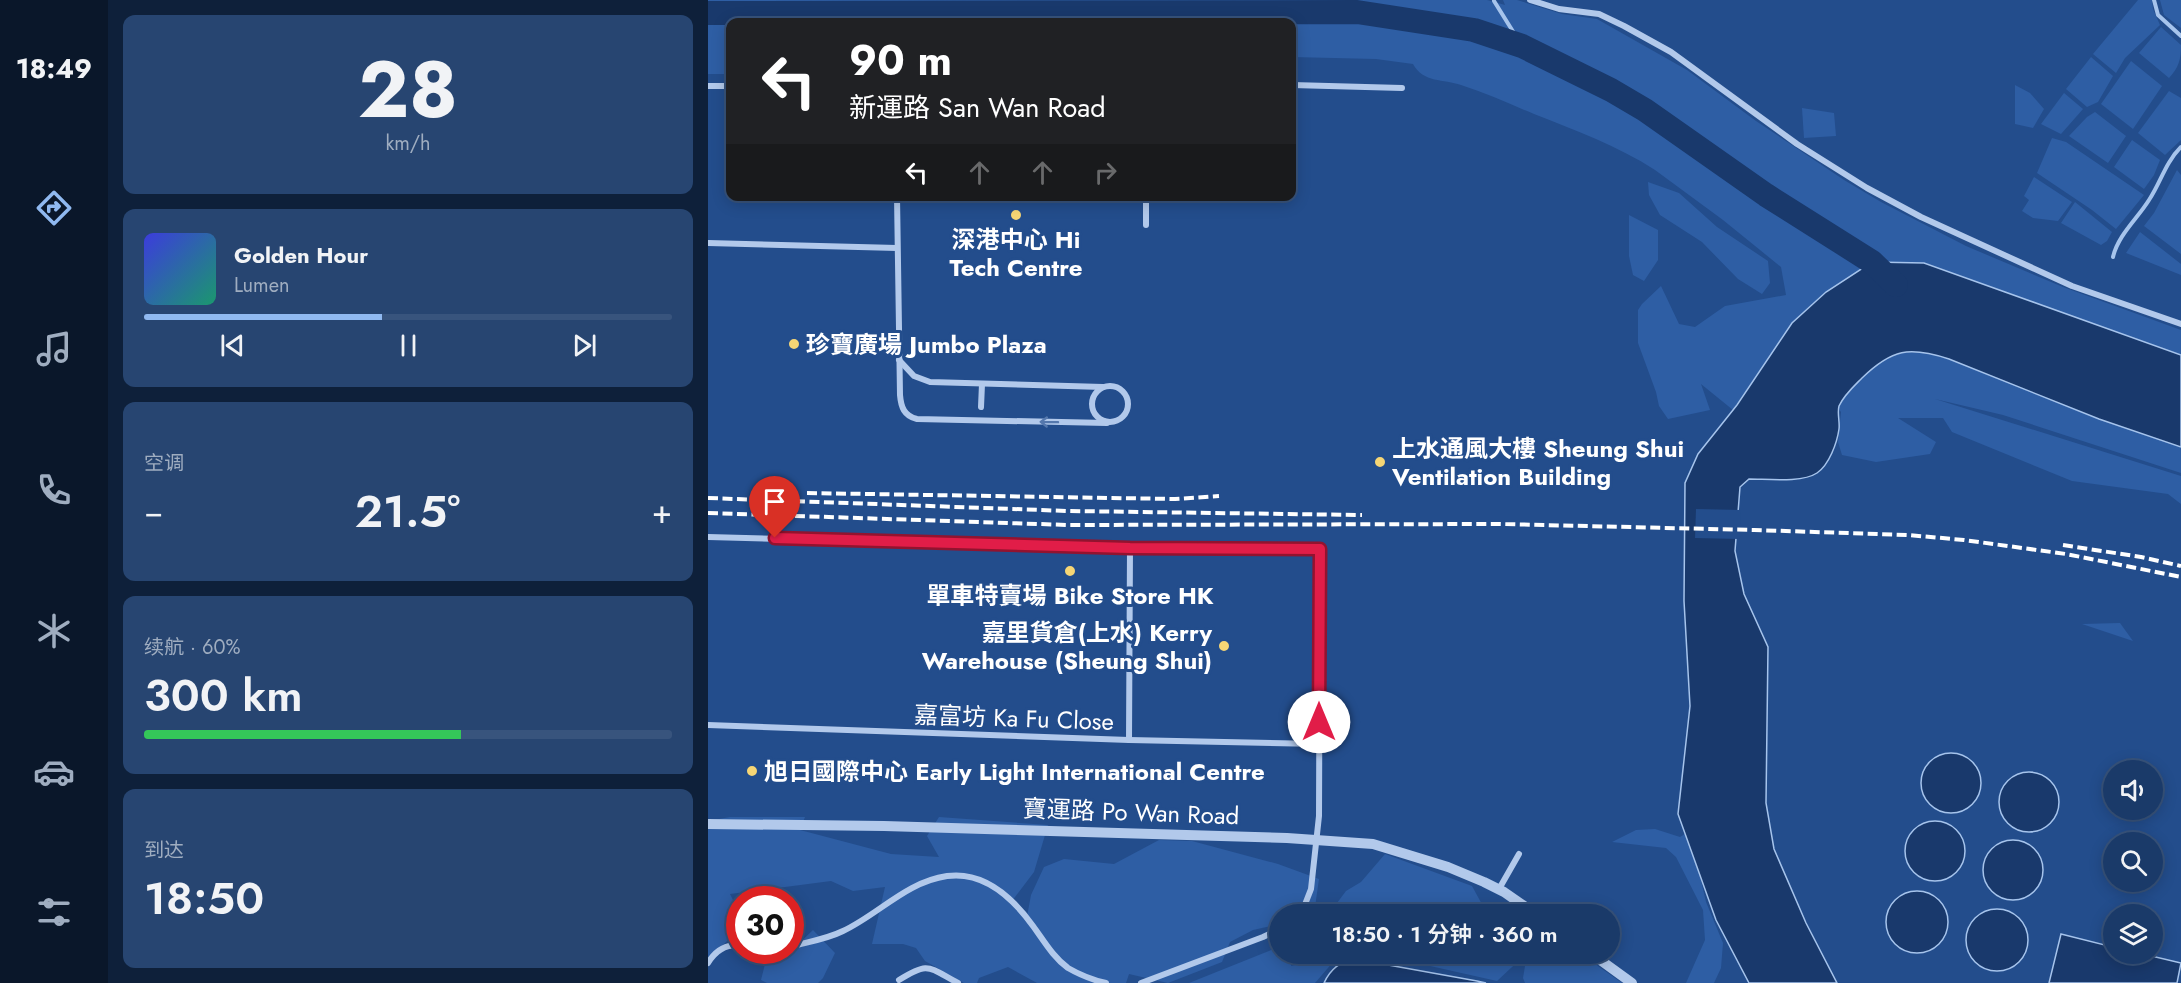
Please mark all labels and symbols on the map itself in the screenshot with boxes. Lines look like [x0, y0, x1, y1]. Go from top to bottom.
marker: 深港中心 Hi Tech Centre [1009, 208, 1023, 222]
place label: 深港中心 Hi Tech Centre [950, 222, 1082, 285]
place label: 珍寶廣場 Jumbo Plaza [806, 327, 1047, 362]
marker: 珍寶廣場 Jumbo Plaza [787, 337, 801, 351]
one-way arrow [1039, 416, 1059, 427]
place label: 上水通風大樓 Sheung Shui Ventilation Building [1391, 431, 1684, 494]
marker: 上水通風大樓 Sheung Shui Ventilation Building [1373, 455, 1387, 469]
pin [749, 476, 800, 538]
marker: 單車特賣場 Bike Store HK [1063, 564, 1077, 578]
place label: 單車特賣場 Bike Store HK [926, 578, 1214, 613]
place label: 嘉里貨倉(上水) Kerry Warehouse (Sheung Shui) [922, 615, 1212, 678]
marker: 嘉里貨倉(上水) Kerry Warehouse (Sheung Shui) [1217, 639, 1231, 653]
position arrow [1287, 690, 1351, 754]
street label: 嘉富坊 Ka Fu Close [913, 697, 1115, 739]
place label: 旭日國際中心 Early Light International Centre [764, 754, 1265, 789]
marker: 旭日國際中心 Early Light International Centre [745, 764, 759, 778]
street label: 寶運路 Po Wan Road [1022, 791, 1240, 833]
speed limit sign: 30 [726, 886, 804, 964]

